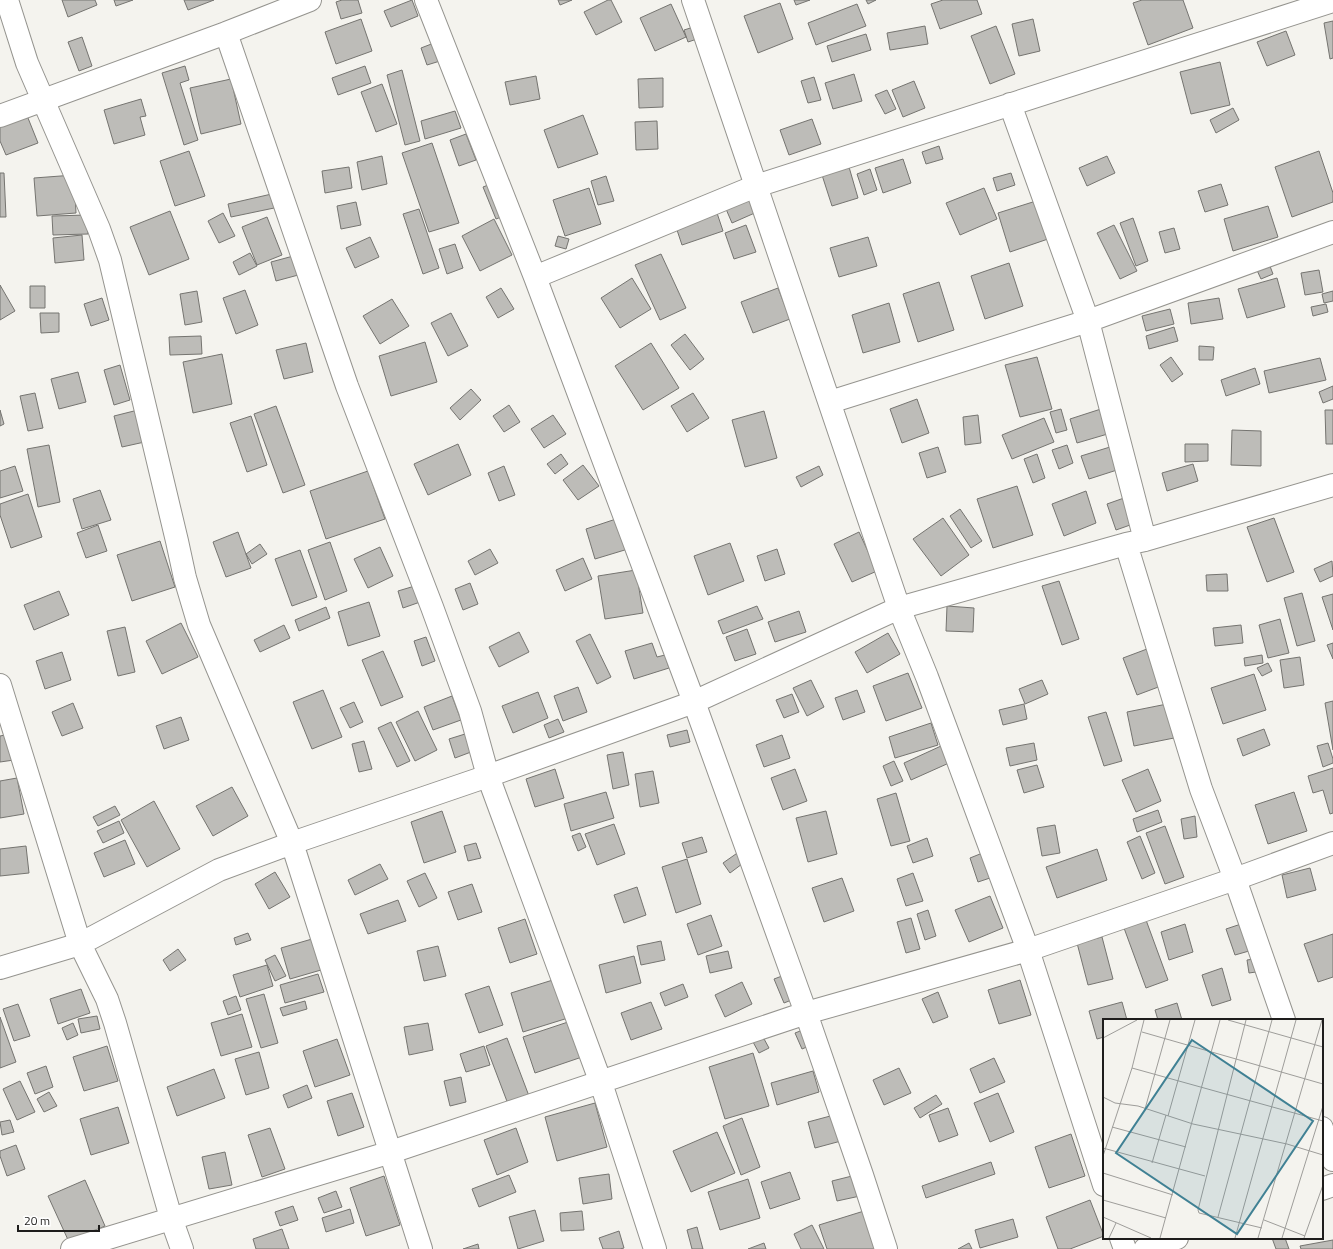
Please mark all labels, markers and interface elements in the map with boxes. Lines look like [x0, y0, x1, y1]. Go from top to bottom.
inset map [1103, 1019, 1323, 1239]
scale bar [18, 1207, 99, 1233]
text: 20 m [24, 1211, 50, 1230]

